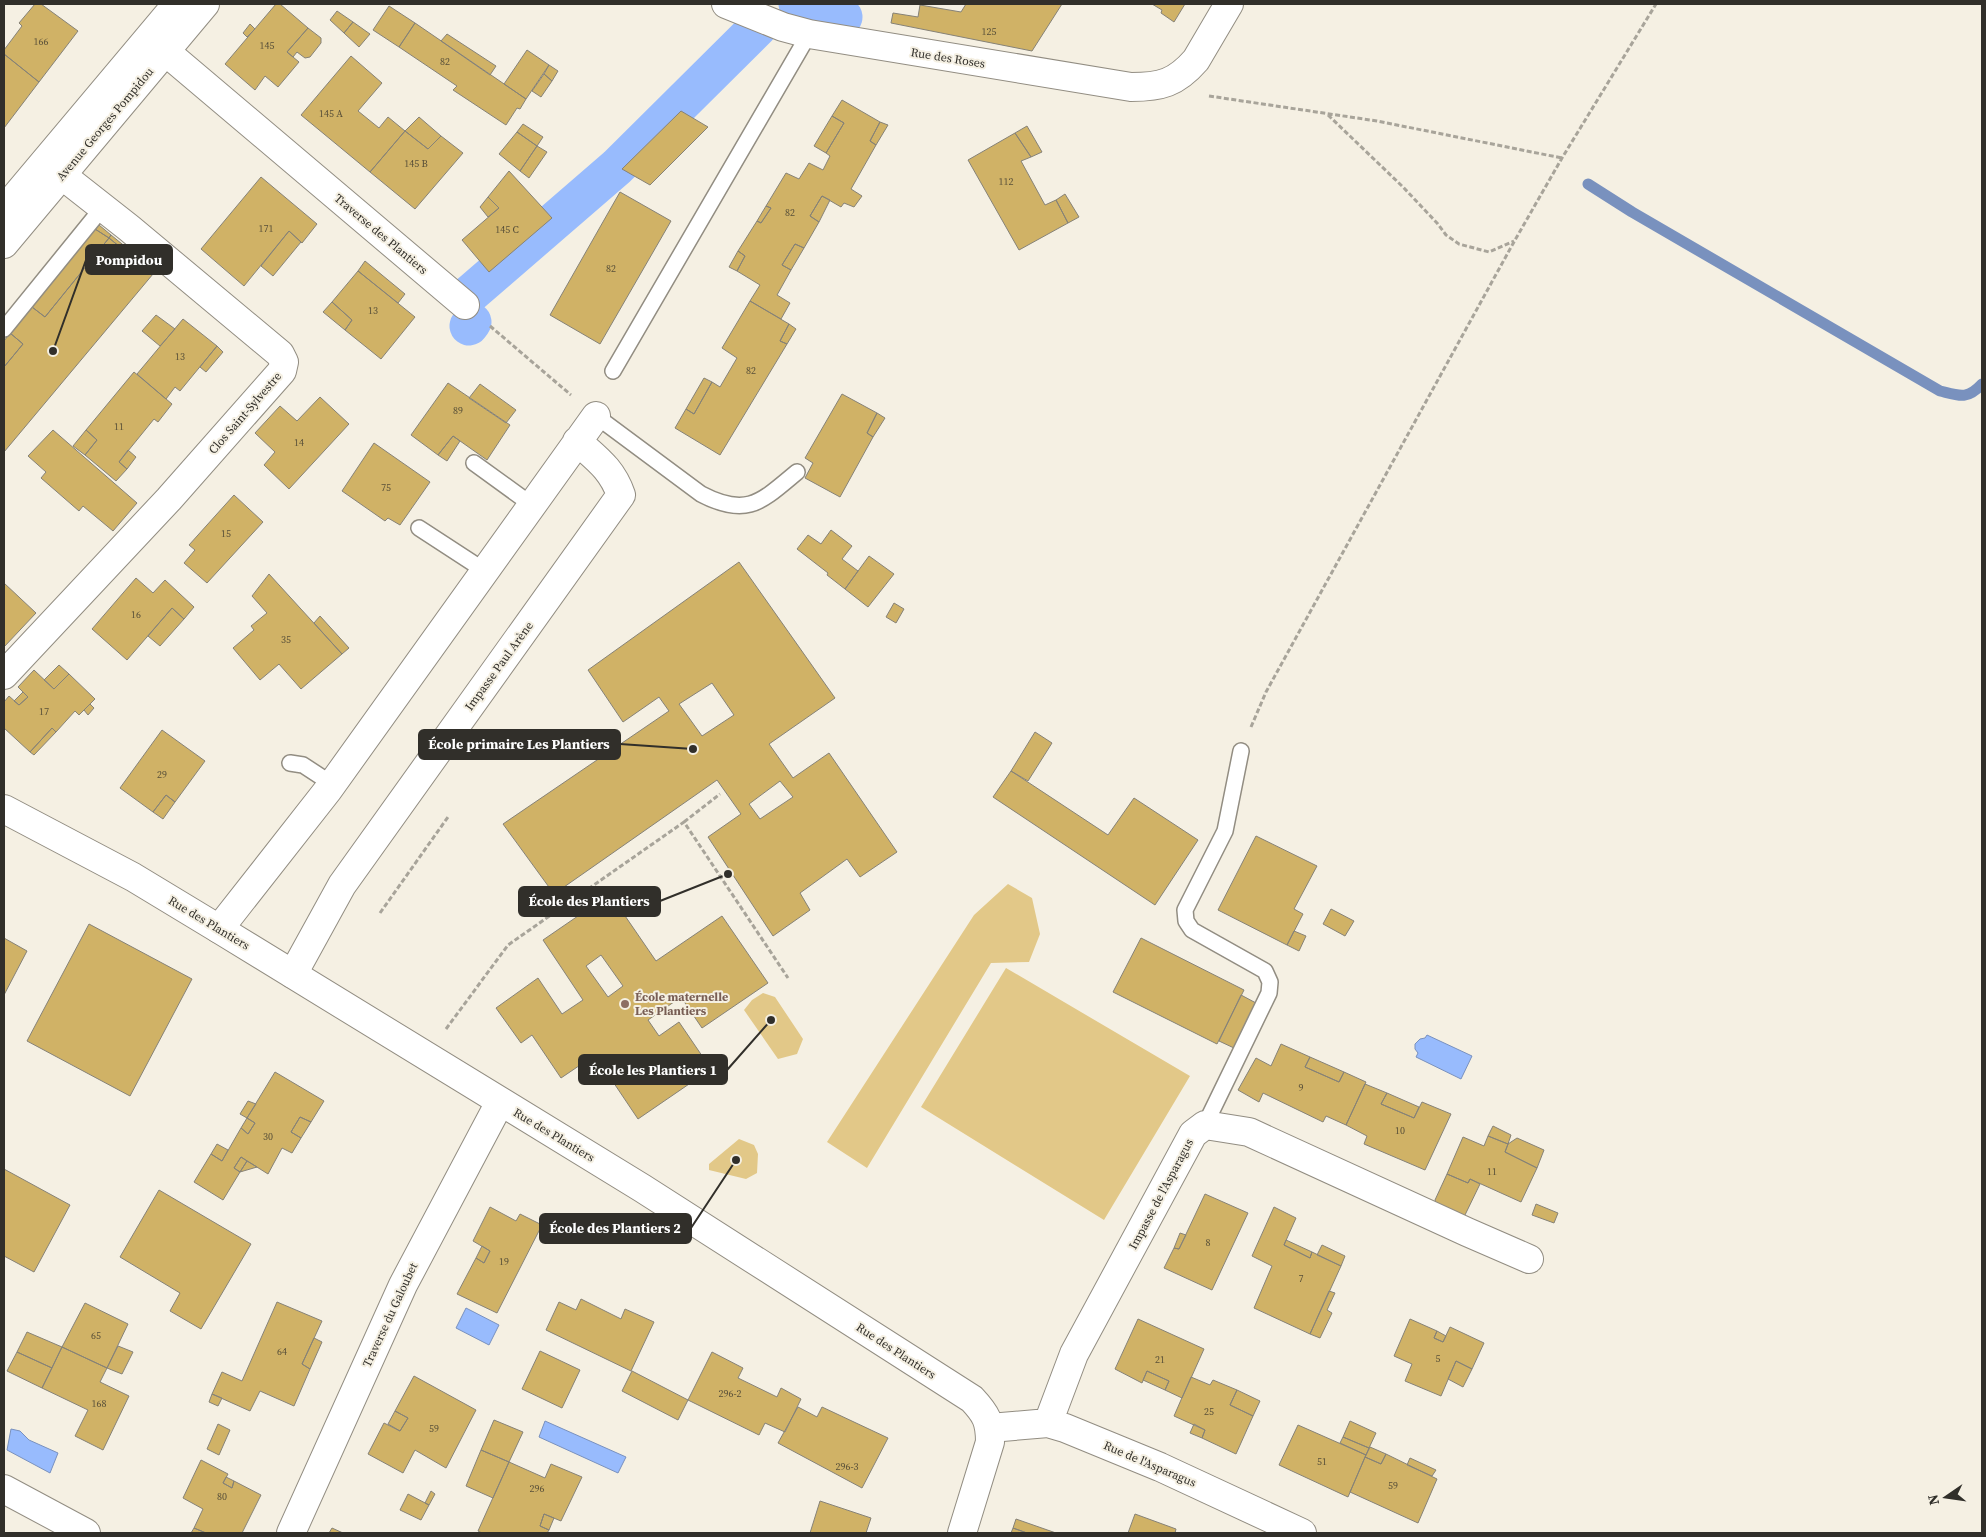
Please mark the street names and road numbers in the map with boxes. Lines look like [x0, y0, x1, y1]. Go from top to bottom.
street label: Rue des Roses [910, 44, 986, 72]
street label: Avenue Georges Pompidou [53, 64, 157, 184]
street label: Traverse des Plantiers [331, 190, 431, 278]
street label: Clos Saint-Sylvestre [205, 369, 285, 457]
street label: Impasse Paul Arène [461, 618, 537, 714]
street label: Rue des Plantiers [165, 892, 253, 954]
street label: Rue des Plantiers [510, 1104, 598, 1166]
street label: Impasse de l'Asparagus [1125, 1136, 1197, 1252]
street label: Traverse du Galoubet [359, 1260, 421, 1370]
street label: Rue des Plantiers [853, 1319, 939, 1383]
street label: Rue de l'Asparagus [1101, 1437, 1199, 1491]

